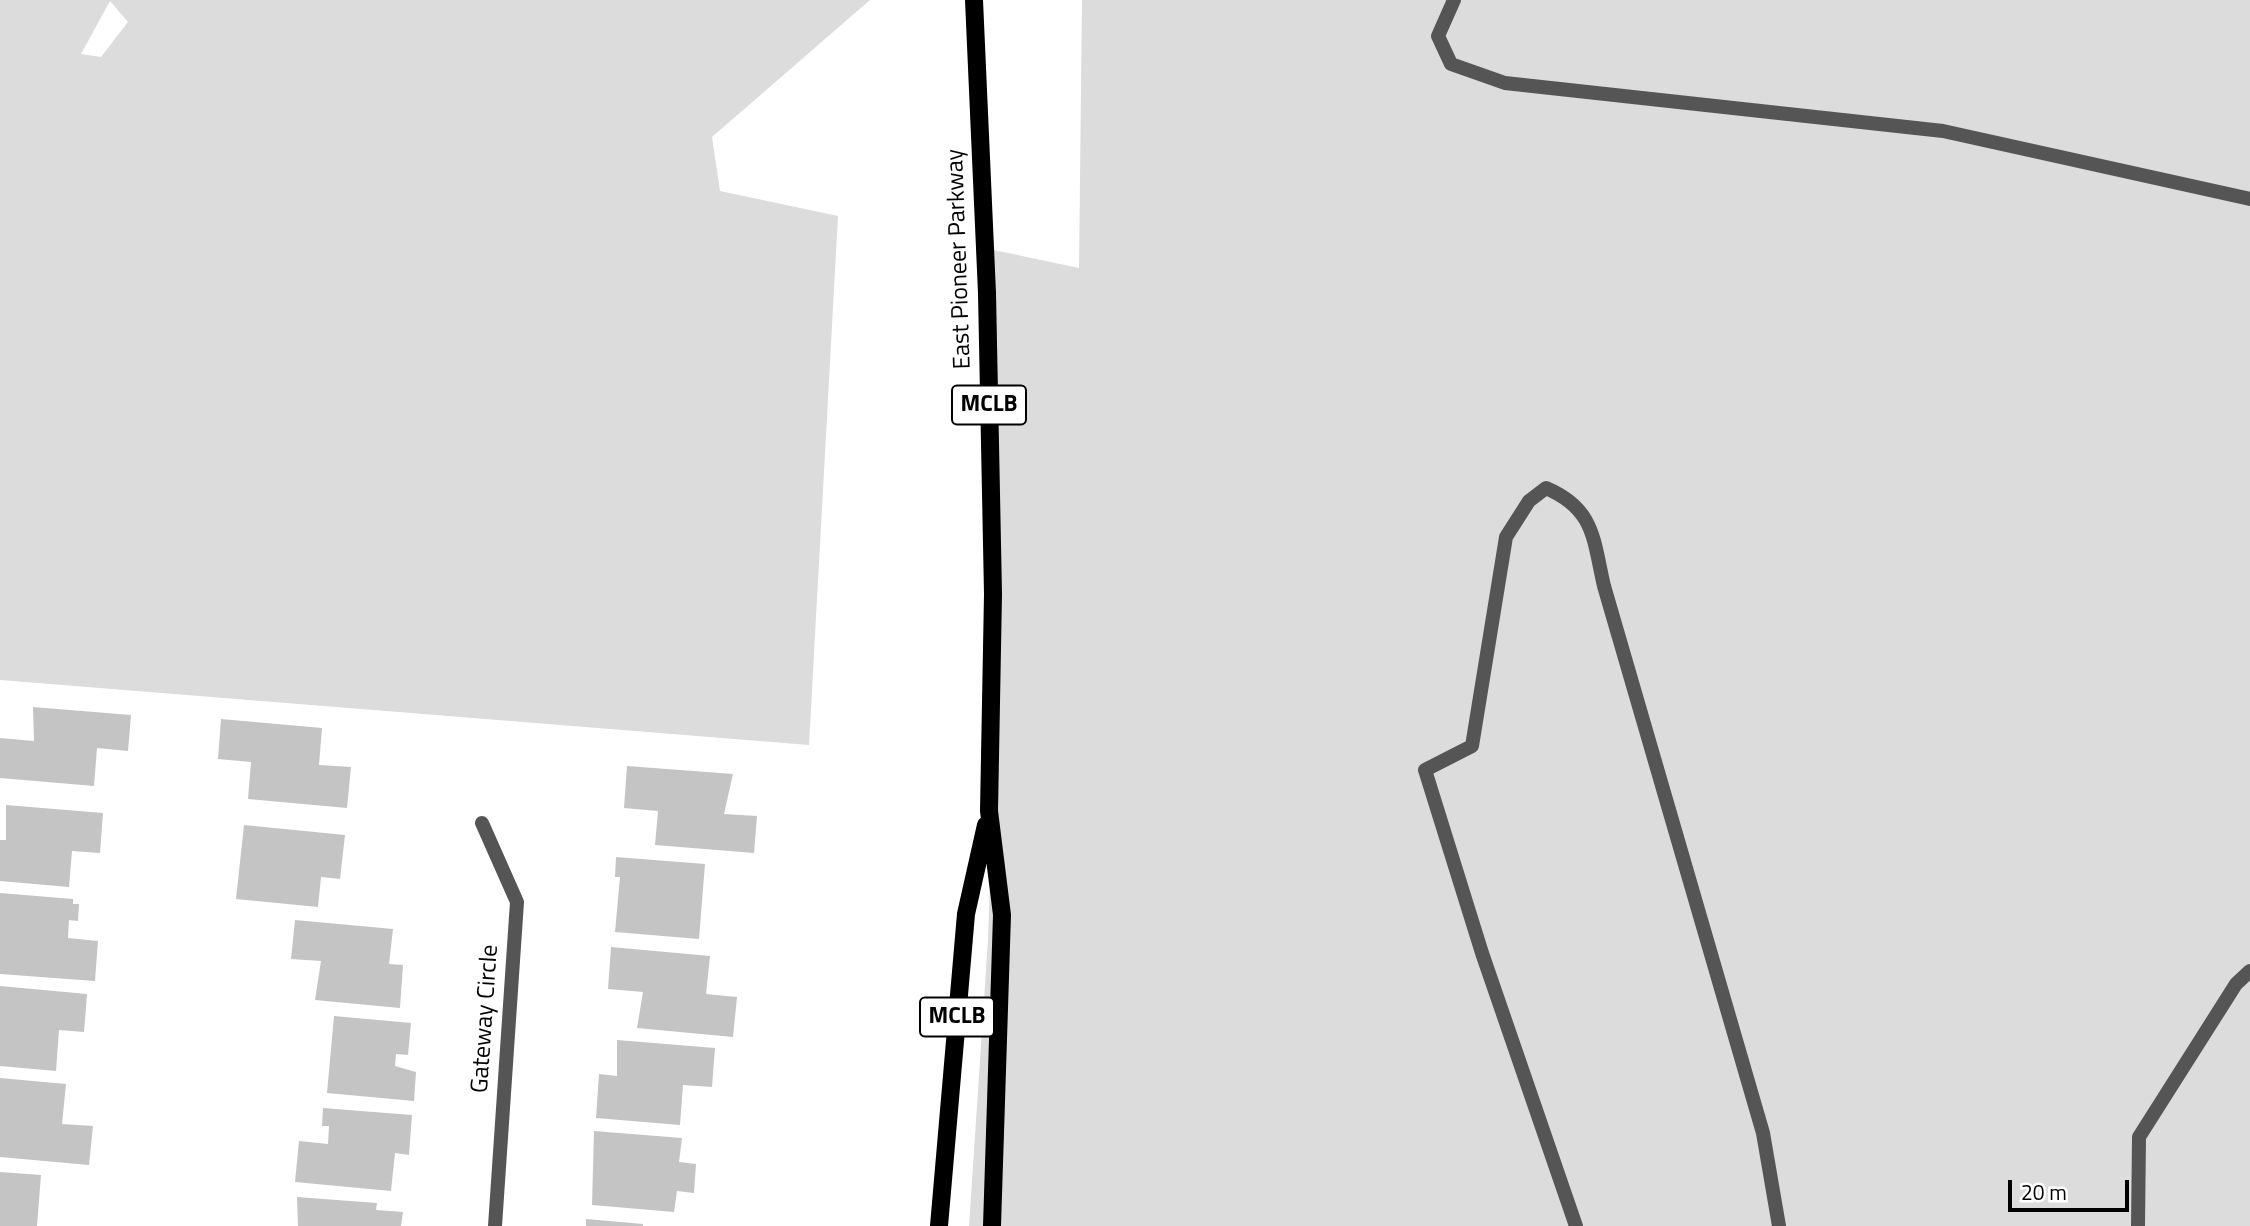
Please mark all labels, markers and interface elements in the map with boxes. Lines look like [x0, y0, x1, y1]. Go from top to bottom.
street label: East Pioneer Parkway [942, 148, 978, 370]
road number: MCLB [952, 386, 1026, 424]
street label: Gateway Circle [466, 944, 506, 1094]
road number: MCLB [920, 998, 994, 1036]
scale bar [2012, 1166, 2133, 1210]
text: 20 m [2021, 1176, 2067, 1208]

